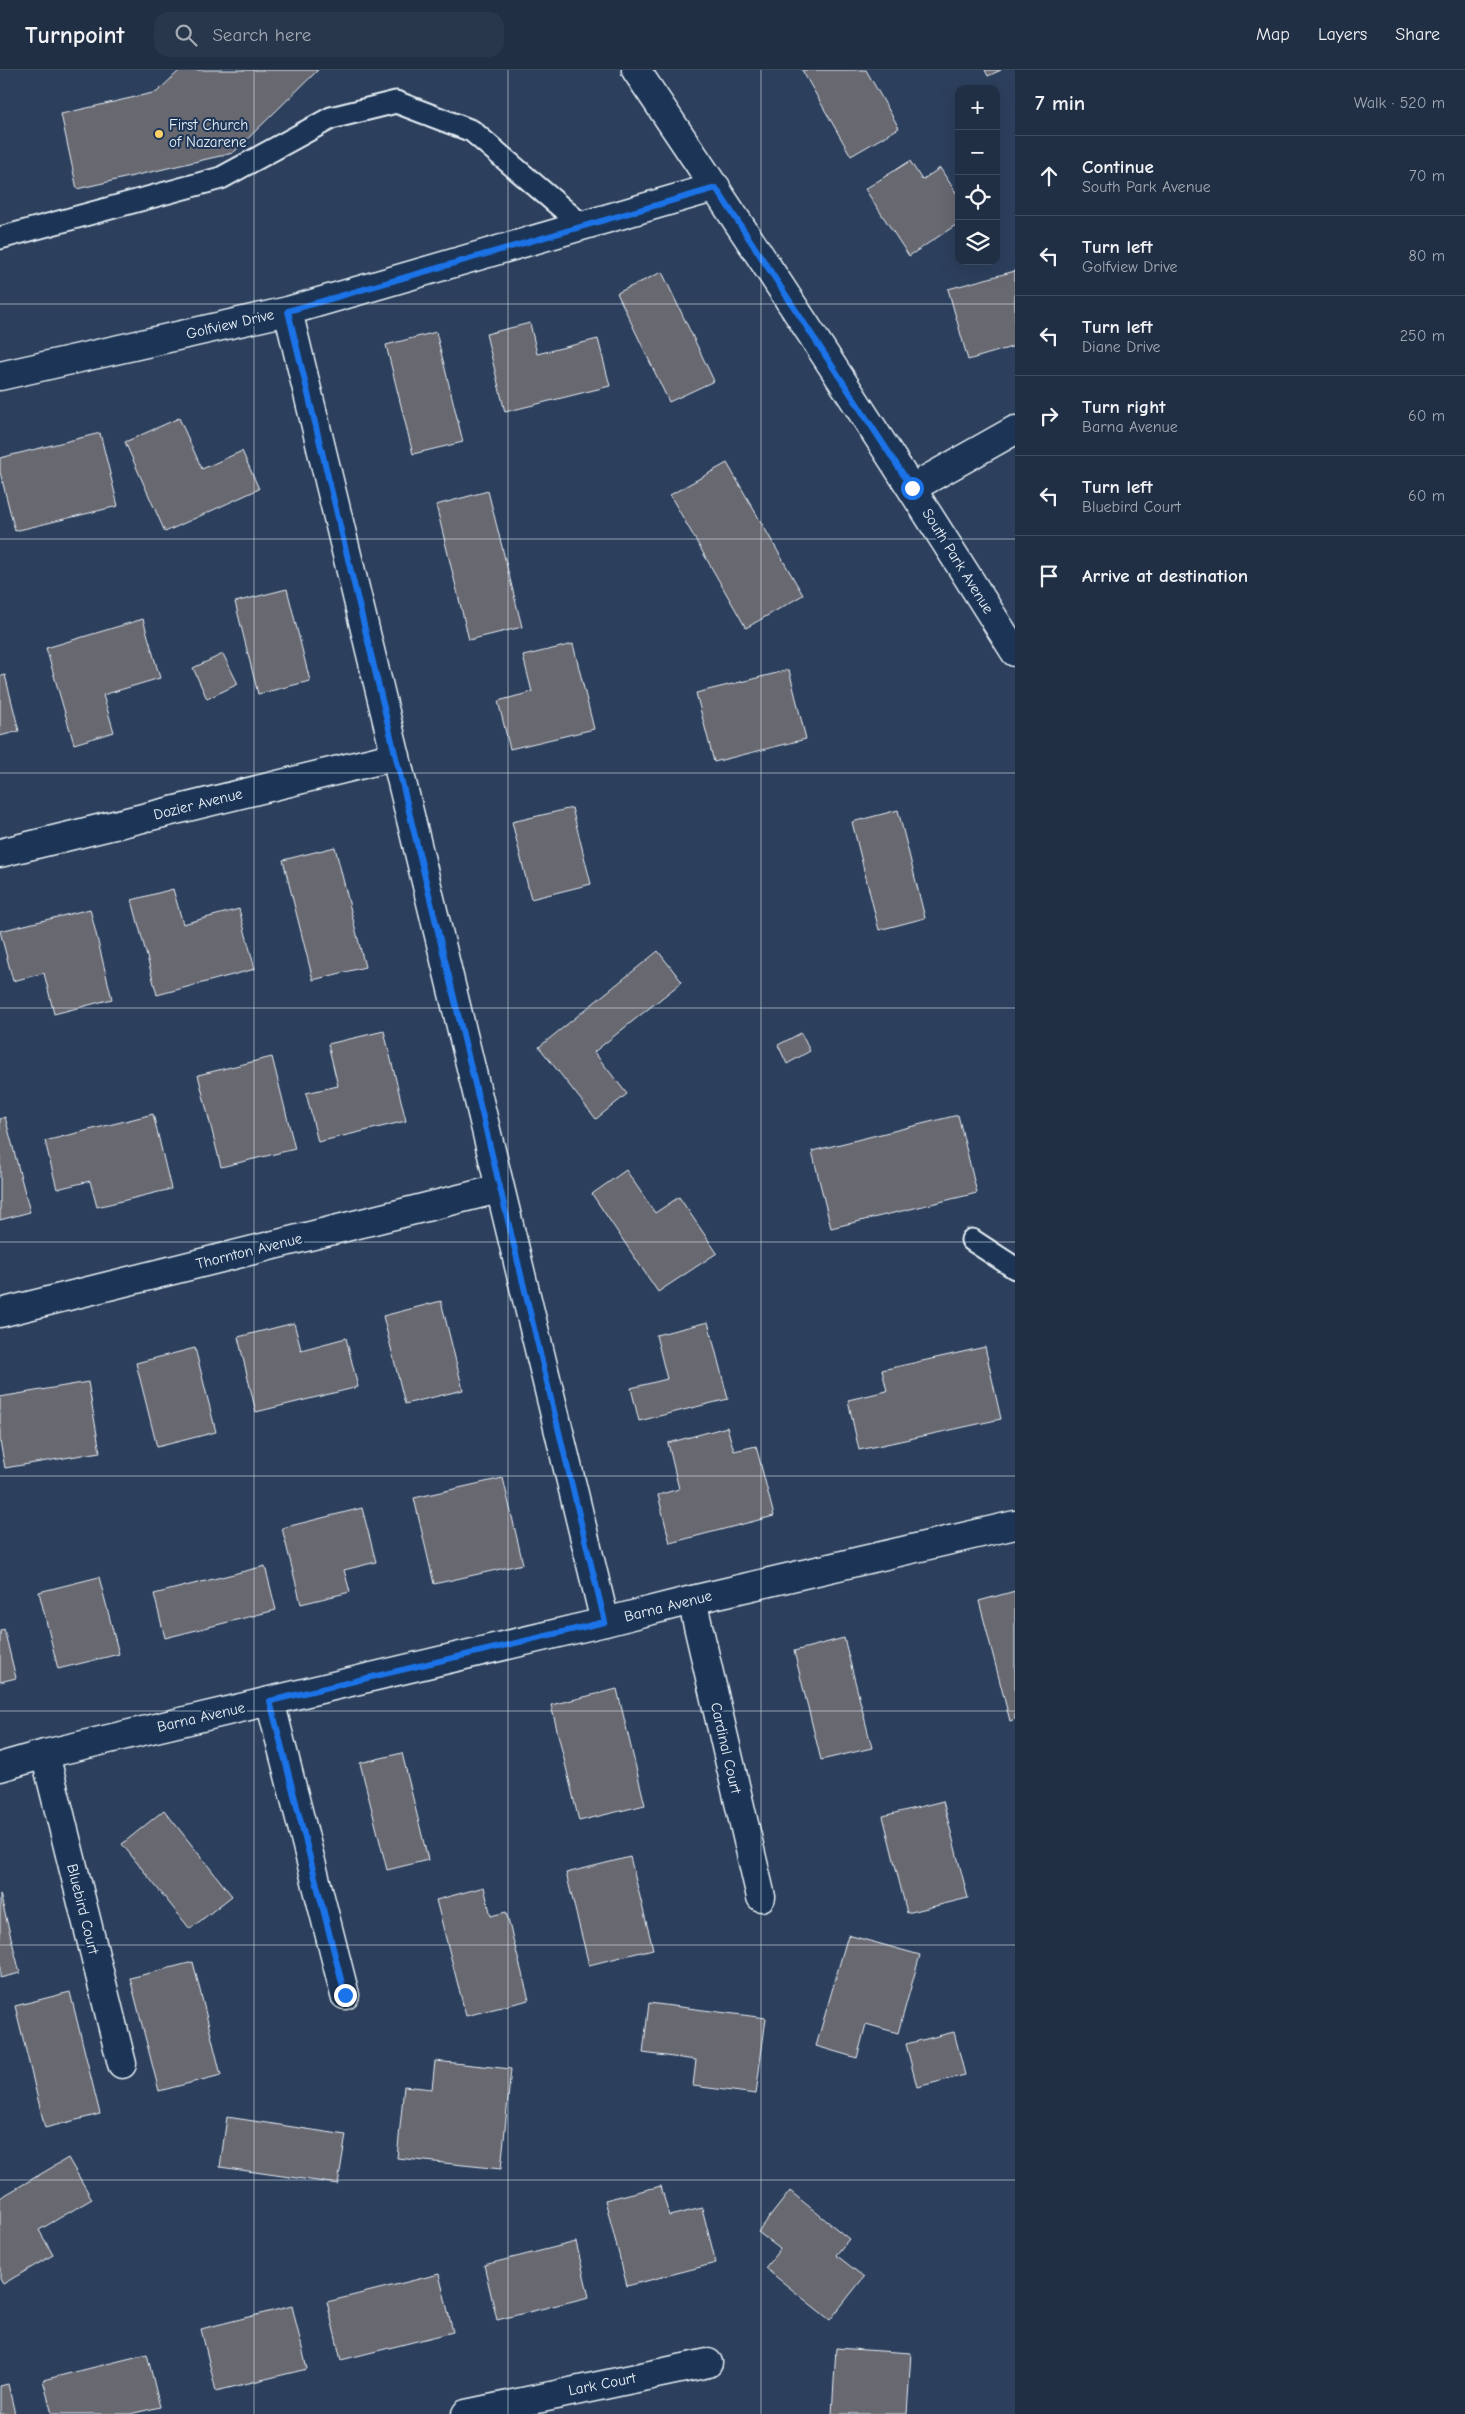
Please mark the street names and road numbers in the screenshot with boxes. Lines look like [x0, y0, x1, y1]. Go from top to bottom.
street label: Golfview Drive [184, 305, 276, 343]
street label: South Park Avenue [918, 505, 998, 617]
street label: Dozier Avenue [152, 784, 245, 824]
street label: Thornton Avenue [194, 1229, 304, 1273]
street label: Barna Avenue [622, 1586, 714, 1626]
street label: Barna Avenue [155, 1698, 247, 1736]
street label: Cardinal Court [707, 1701, 745, 1796]
street label: Bluebird Court [63, 1862, 103, 1957]
street label: Lark Court [567, 2369, 638, 2399]

